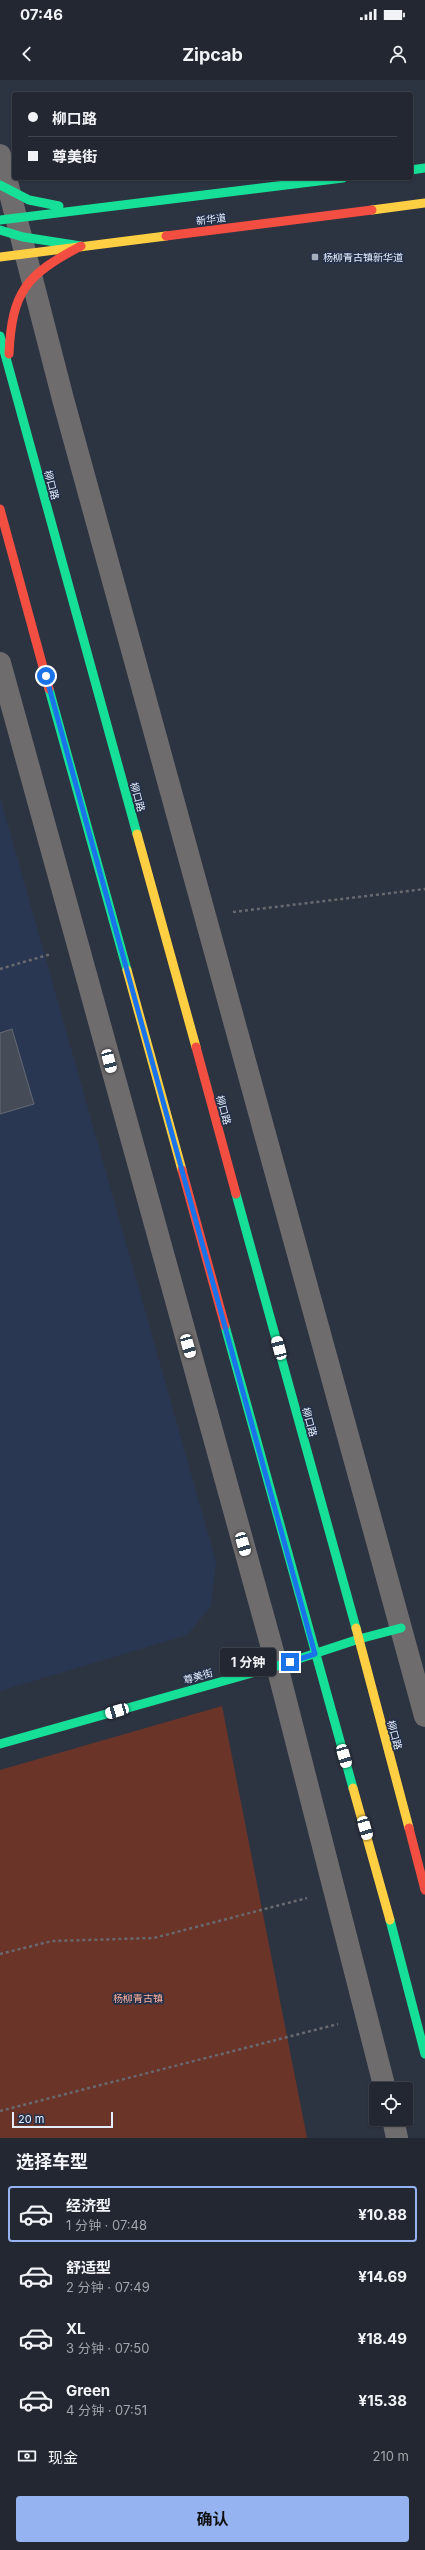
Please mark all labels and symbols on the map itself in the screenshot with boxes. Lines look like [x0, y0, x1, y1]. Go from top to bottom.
street label: 新华道 [195, 211, 227, 227]
place label: 杨柳青古镇新华道 [323, 251, 403, 263]
marker: 杨柳青古镇新华道 [310, 252, 320, 262]
street label: 柳口路 [42, 469, 62, 501]
route start [37, 667, 55, 685]
street label: 柳口路 [128, 781, 148, 813]
car [100, 1048, 118, 1074]
street label: 柳口路 [214, 1094, 234, 1126]
car [179, 1333, 197, 1359]
car [270, 1335, 288, 1361]
street label: 柳口路 [300, 1406, 320, 1438]
car [234, 1531, 252, 1557]
callout: 1 分钟 [220, 1648, 276, 1676]
route end [281, 1653, 299, 1671]
street label: 尊美街 [182, 1666, 214, 1686]
car [104, 1702, 130, 1720]
street label: 柳口路 [385, 1719, 405, 1751]
car [335, 1743, 353, 1769]
car [356, 1815, 374, 1841]
park label: 杨柳青古镇 [113, 1992, 163, 2004]
scale bar [12, 2110, 113, 2129]

